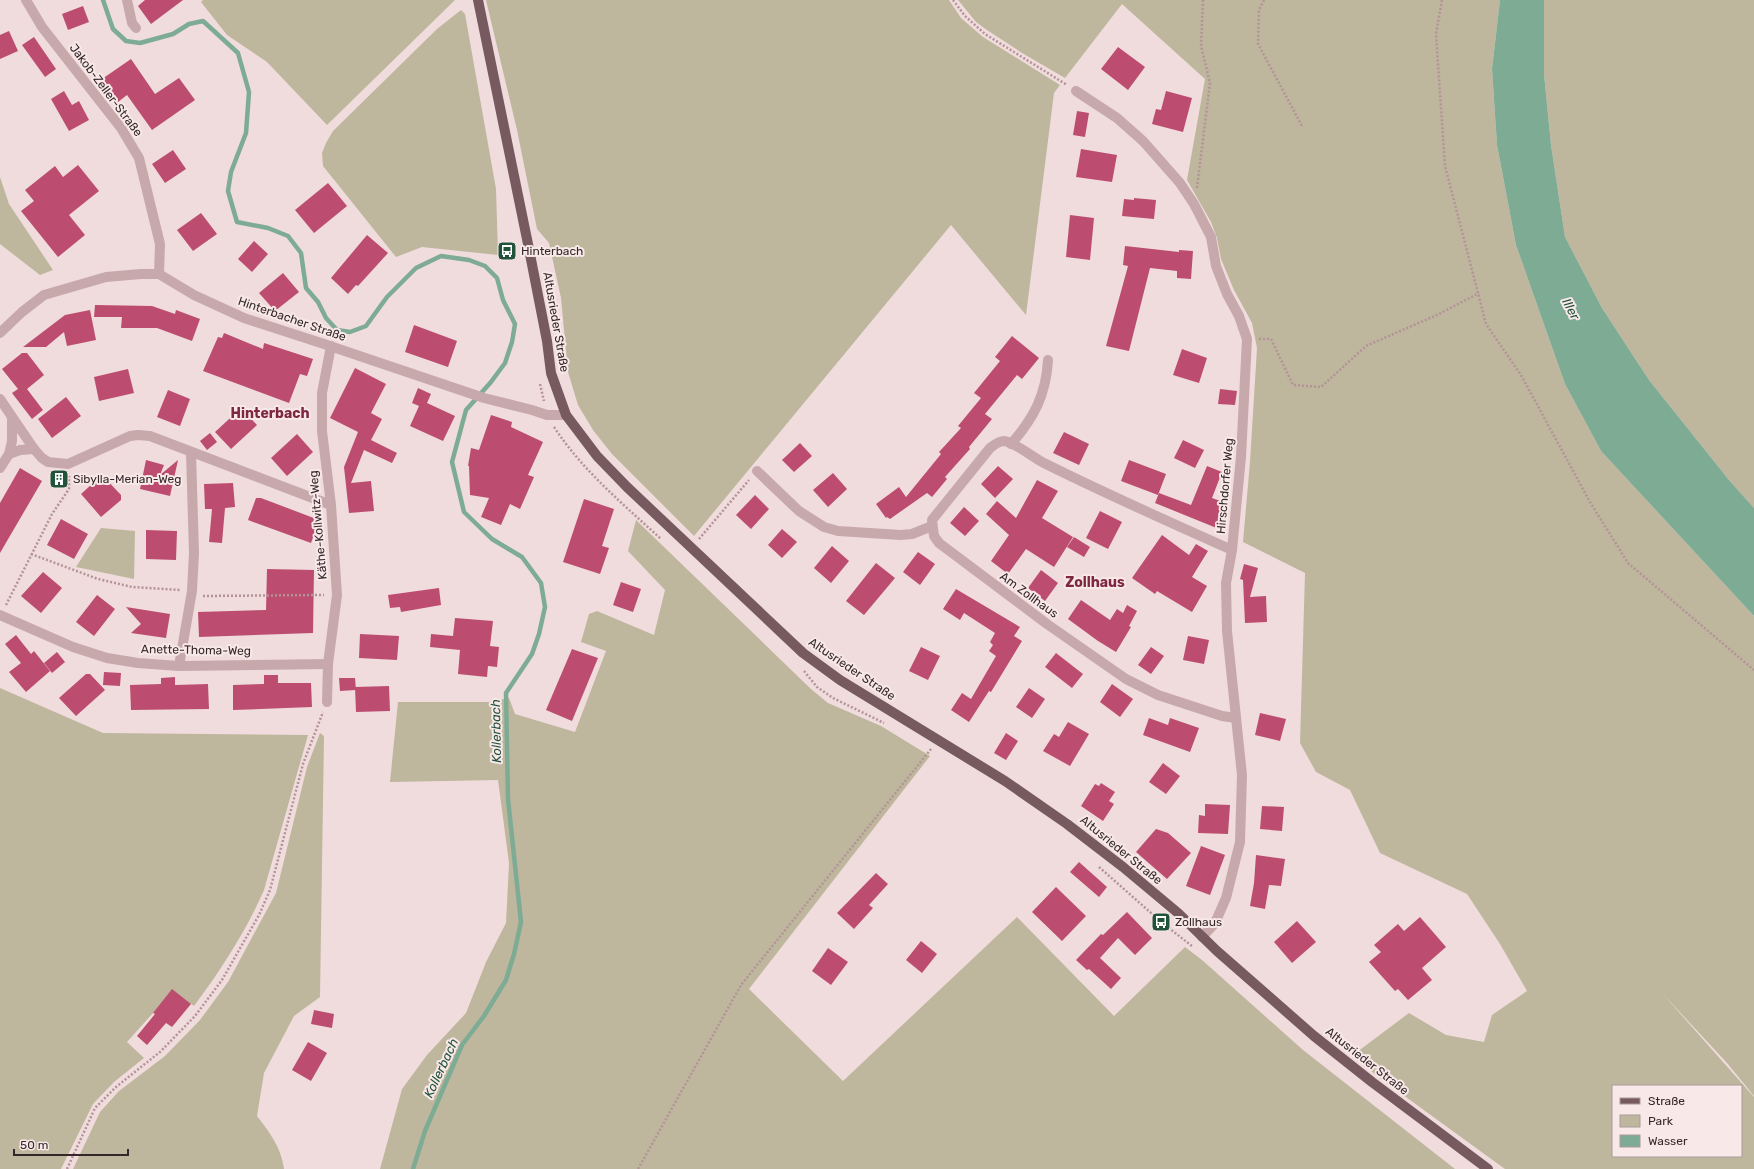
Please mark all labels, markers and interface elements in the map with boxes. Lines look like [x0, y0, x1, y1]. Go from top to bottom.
street label: Jakob-Zeller-Straße [67, 41, 146, 139]
bus stop icon: Hinterbach [496, 240, 518, 262]
place label: Hinterbach [521, 244, 583, 258]
street label: Altusrieder Straße [540, 271, 572, 373]
street label: Hinterbacher Straße [236, 294, 348, 344]
water label: Iller [1559, 296, 1583, 323]
district label: Hinterbach [230, 405, 310, 422]
street label: Hirschdorfer Weg [1214, 437, 1236, 535]
building icon: Sibylla-Merian-Weg [48, 468, 70, 490]
street label: Käthe-Kollwitz-Weg [306, 470, 330, 580]
place label: Sibylla-Merian-Weg [73, 472, 182, 486]
street label: Am Zollhaus [997, 569, 1061, 621]
district label: Zollhaus [1065, 574, 1125, 591]
street label: Altusrieder Straße [806, 635, 898, 703]
street label: Anette-Thoma-Weg [141, 642, 251, 658]
water label: Kollerbach [488, 699, 504, 763]
street label: Altusrieder Straße [1077, 813, 1165, 887]
bus stop icon: Zollhaus [1150, 911, 1172, 933]
place label: Zollhaus [1175, 915, 1222, 929]
street label: Altusrieder Straße [1323, 1024, 1411, 1098]
water label: Kollerbach [421, 1036, 461, 1100]
legend [1612, 1085, 1742, 1157]
text: Straße [1648, 1094, 1685, 1108]
text: Park [1648, 1114, 1674, 1128]
scale bar [14, 1131, 128, 1157]
text: Wasser [1648, 1134, 1688, 1148]
text: 50 m [20, 1138, 48, 1152]

